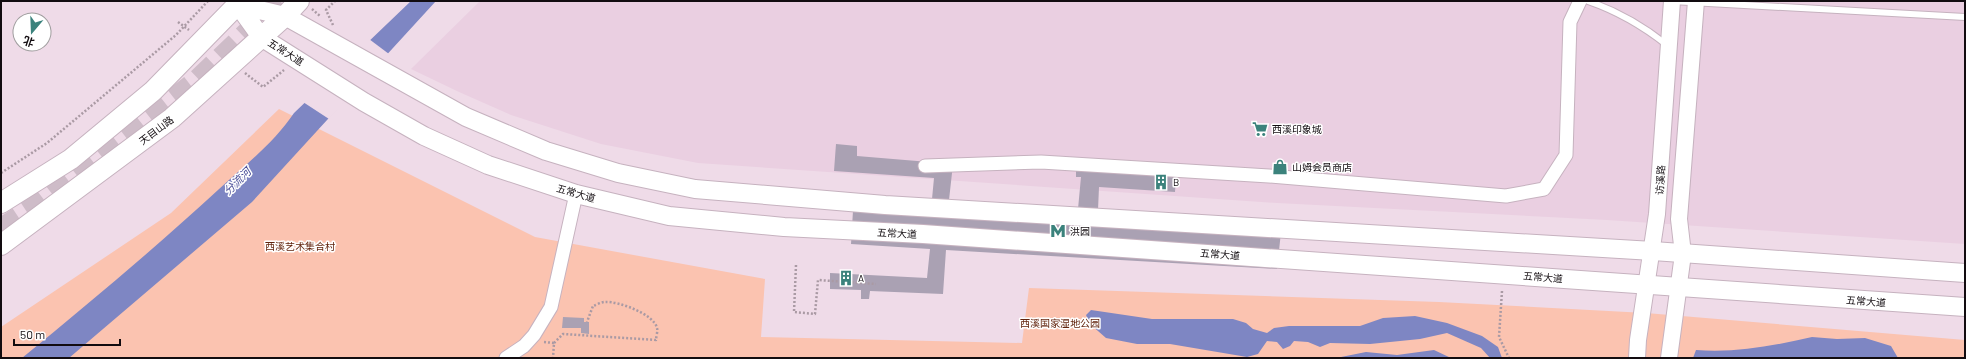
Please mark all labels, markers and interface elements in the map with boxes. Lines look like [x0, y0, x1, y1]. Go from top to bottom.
north arrow [12, 12, 52, 52]
text: 北 [21, 34, 36, 50]
street label: 五常大道 [266, 36, 306, 68]
street label: 天目山路 [136, 113, 176, 147]
supermarket icon: 西溪印象城 [1251, 120, 1269, 138]
place label: 西溪印象城 [1272, 123, 1322, 135]
shop icon: 山姆会员商店 [1271, 158, 1289, 176]
place label: 山姆会员商店 [1292, 161, 1352, 173]
water label: 分流河 [221, 163, 255, 197]
street label: 访溪路 [1653, 165, 1667, 195]
building icon: B [1152, 173, 1170, 191]
place label: B [1173, 176, 1179, 188]
street label: 五常大道 [555, 182, 597, 204]
metro station icon: 洪园 [1049, 222, 1067, 240]
place label: 洪园 [1070, 225, 1090, 237]
street label: 五常大道 [877, 226, 917, 240]
park label: 西溪艺术集合村 [265, 240, 335, 252]
street label: 五常大道 [1200, 247, 1240, 261]
building icon: A [837, 269, 855, 287]
street label: 五常大道 [1523, 269, 1563, 285]
place label: A [858, 272, 864, 284]
street label: 五常大道 [1846, 294, 1886, 308]
park label: 西溪国家湿地公园 [1020, 317, 1100, 329]
scale bar [14, 321, 120, 347]
text: 50 m [20, 327, 45, 341]

